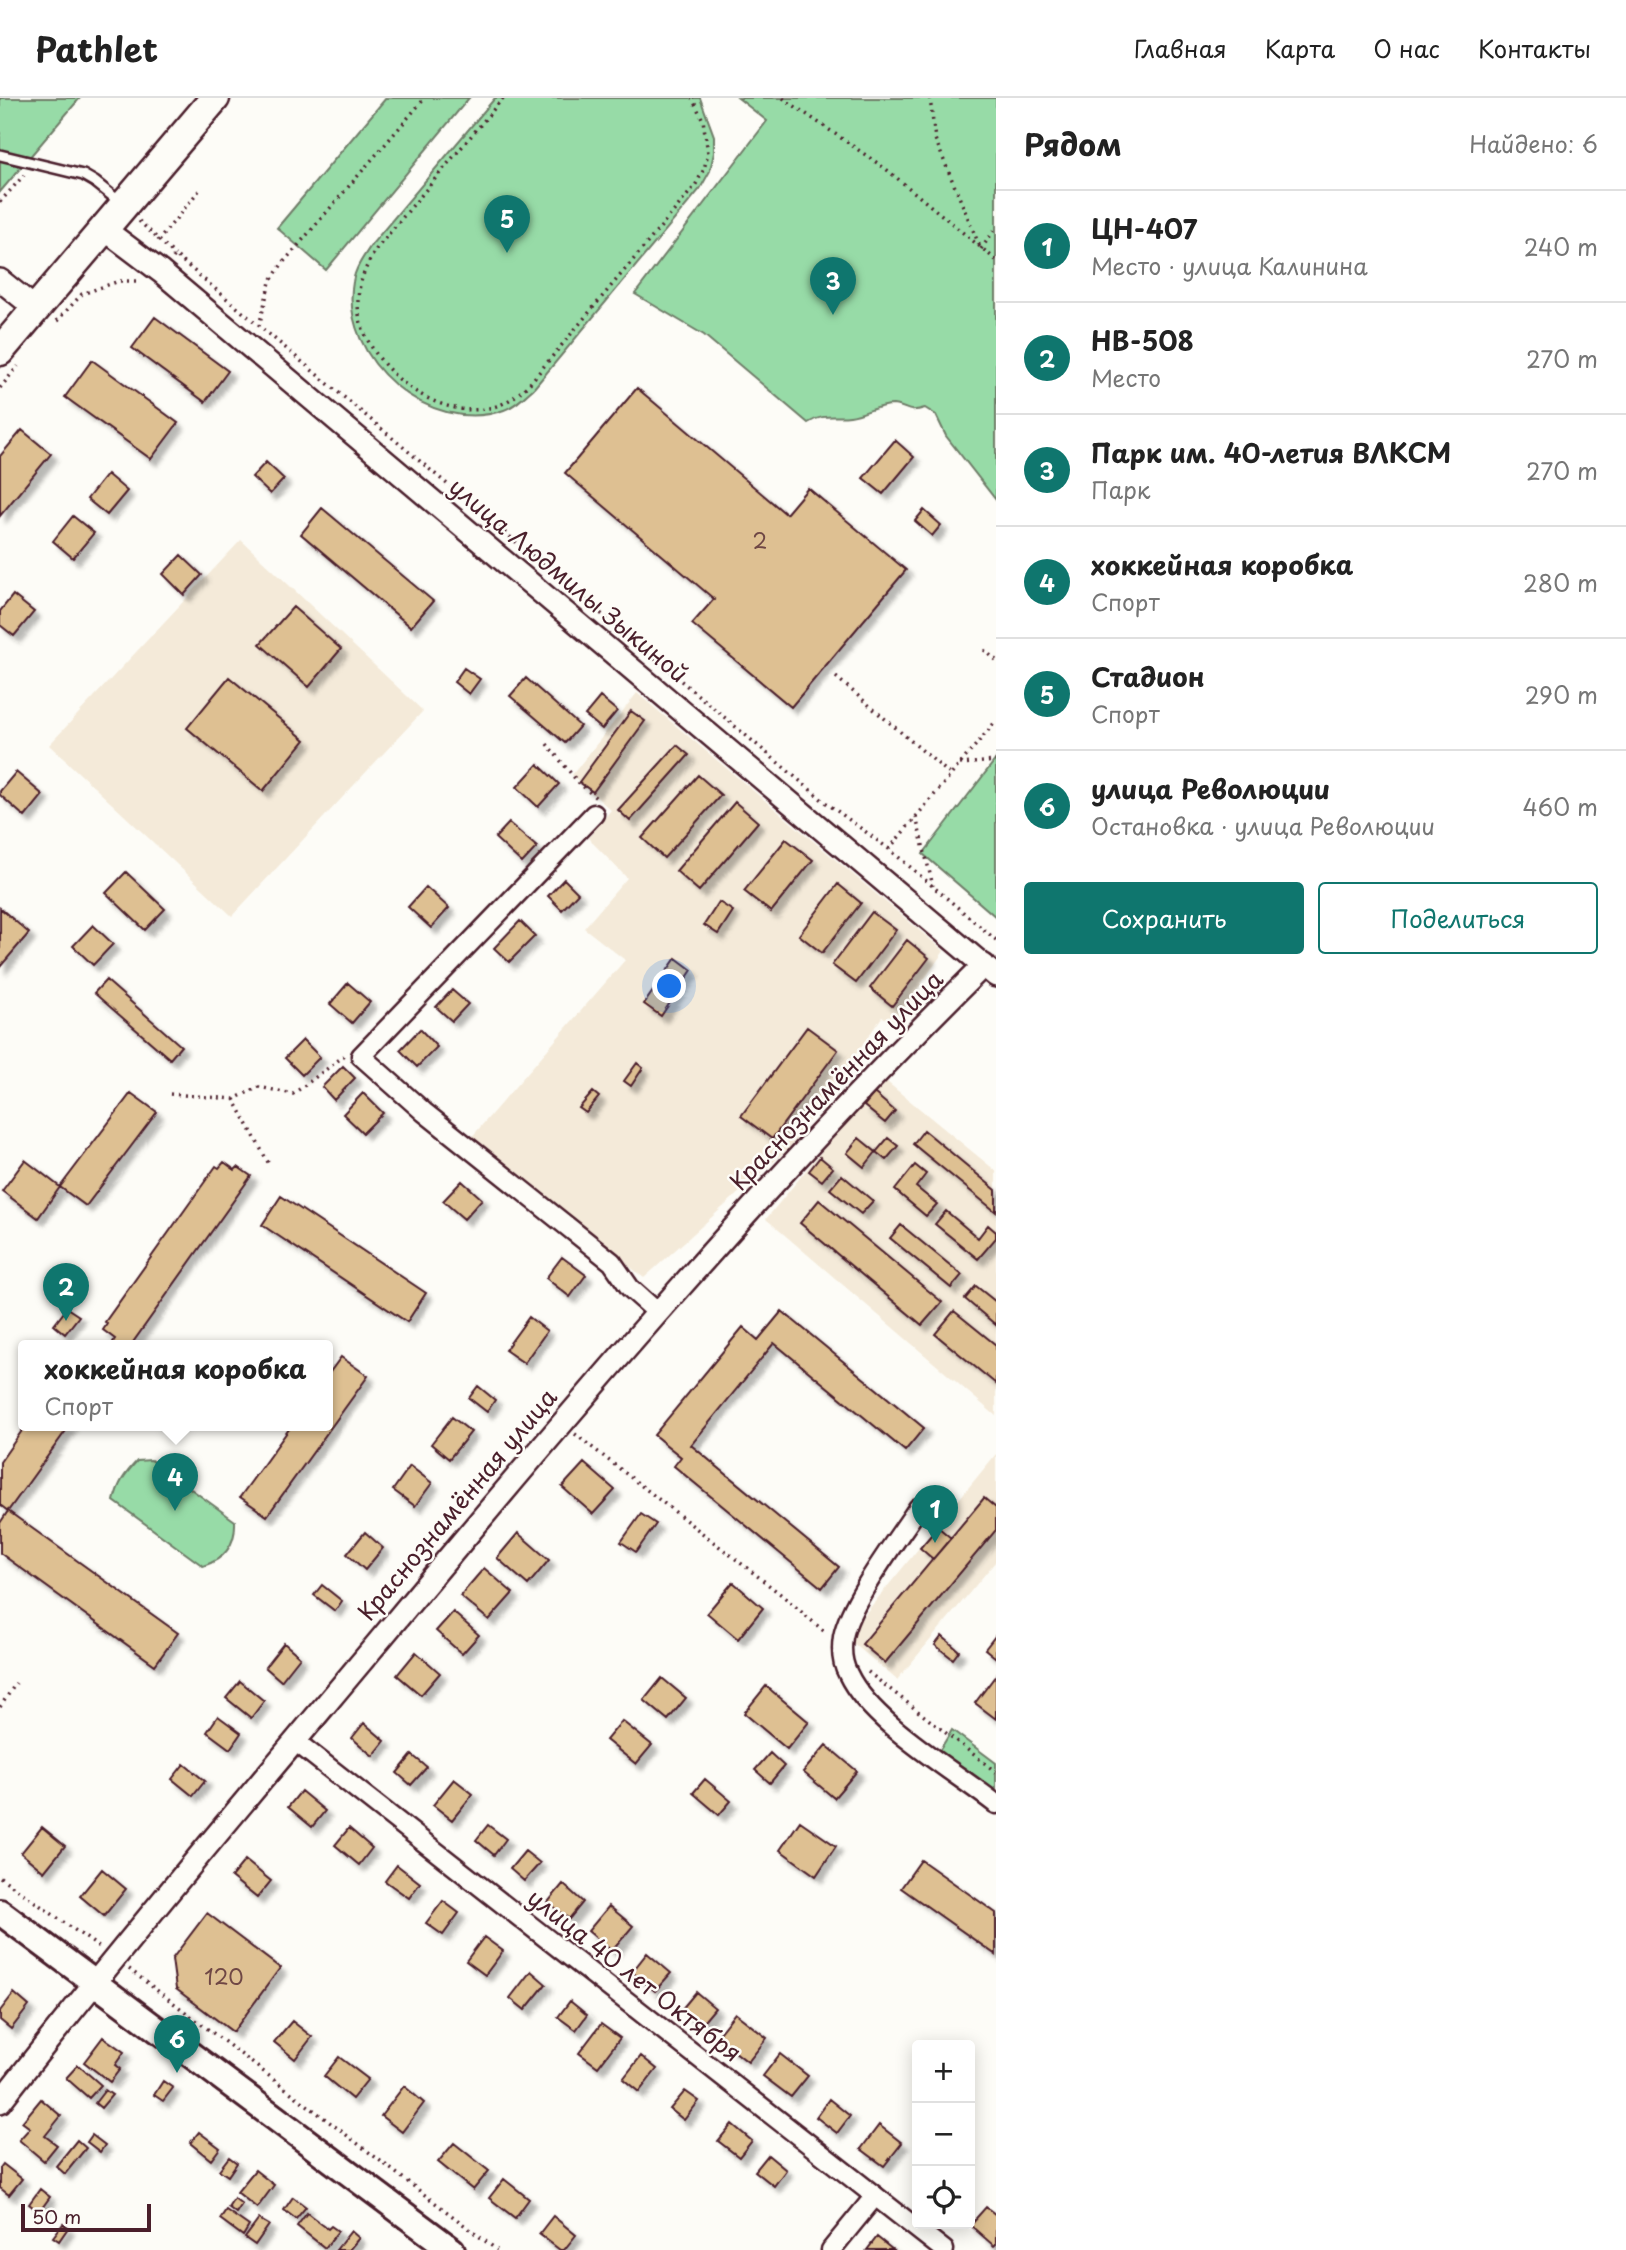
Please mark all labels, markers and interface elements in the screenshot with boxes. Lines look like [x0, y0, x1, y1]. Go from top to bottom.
text: Pathlet [35, 23, 158, 73]
text: Главная [1134, 30, 1227, 66]
text: Карта [1265, 30, 1335, 66]
text: О нас [1373, 30, 1440, 66]
text: Контакты [1478, 30, 1591, 66]
text: Рядом [1024, 121, 1122, 166]
text: Найдено: 6 [1469, 126, 1598, 161]
pin: 5 [484, 195, 530, 253]
text: ЦН-407 [1091, 209, 1197, 248]
text: 1 [1042, 229, 1053, 264]
text: 240 m [1524, 229, 1598, 264]
text: Место · улица Калинина [1091, 248, 1368, 283]
pin: 3 [810, 257, 856, 315]
text: НВ-508 [1091, 321, 1194, 360]
text: 2 [1039, 341, 1055, 376]
text: 270 m [1526, 341, 1598, 376]
text: Место [1091, 360, 1161, 395]
text: Парк им. 40-летия ВЛКСМ [1091, 433, 1451, 472]
text: 3 [1039, 453, 1055, 488]
text: 270 m [1526, 453, 1598, 488]
street label: улица Людмилы Зыкиной [442, 468, 697, 691]
text: Парк [1091, 472, 1150, 507]
house number: 2 [753, 524, 767, 556]
text: хоккейная коробка [1091, 545, 1353, 584]
text: 4 [1039, 565, 1055, 600]
text: 280 m [1523, 565, 1598, 600]
text: Спорт [1091, 584, 1160, 619]
text: Стадион [1091, 657, 1205, 696]
text: 5 [1040, 677, 1054, 712]
text: 290 m [1525, 677, 1598, 712]
text: Спорт [1091, 696, 1160, 731]
text: улица Революции [1091, 769, 1330, 808]
text: 6 [1039, 789, 1055, 824]
text: 460 m [1523, 789, 1598, 824]
text: Остановка · улица Революции [1091, 808, 1435, 843]
button: Сохранить [1024, 882, 1304, 954]
button: Поделиться [1318, 882, 1598, 954]
street label: Краснознамённая улица [721, 961, 950, 1198]
your location [652, 969, 686, 1003]
pin: 2 [43, 1263, 89, 1321]
popup [18, 1340, 333, 1431]
text: хоккейная коробка [44, 1349, 307, 1388]
street label: Краснознамённая улица [348, 1380, 565, 1628]
text: Спорт [44, 1388, 113, 1423]
pin: 4 [152, 1453, 198, 1511]
pin: 1 [912, 1485, 958, 1543]
street label: улица 40 лет Октября [520, 1879, 750, 2070]
house number: 120 [204, 1960, 244, 1992]
pin: 6 [154, 2015, 200, 2073]
map controls [912, 2040, 975, 2229]
button: + [912, 2040, 975, 2103]
button: − [912, 2103, 975, 2166]
button: locate [912, 2166, 975, 2229]
scale bar [21, 2201, 150, 2233]
text: 50 m [32, 2202, 81, 2230]

